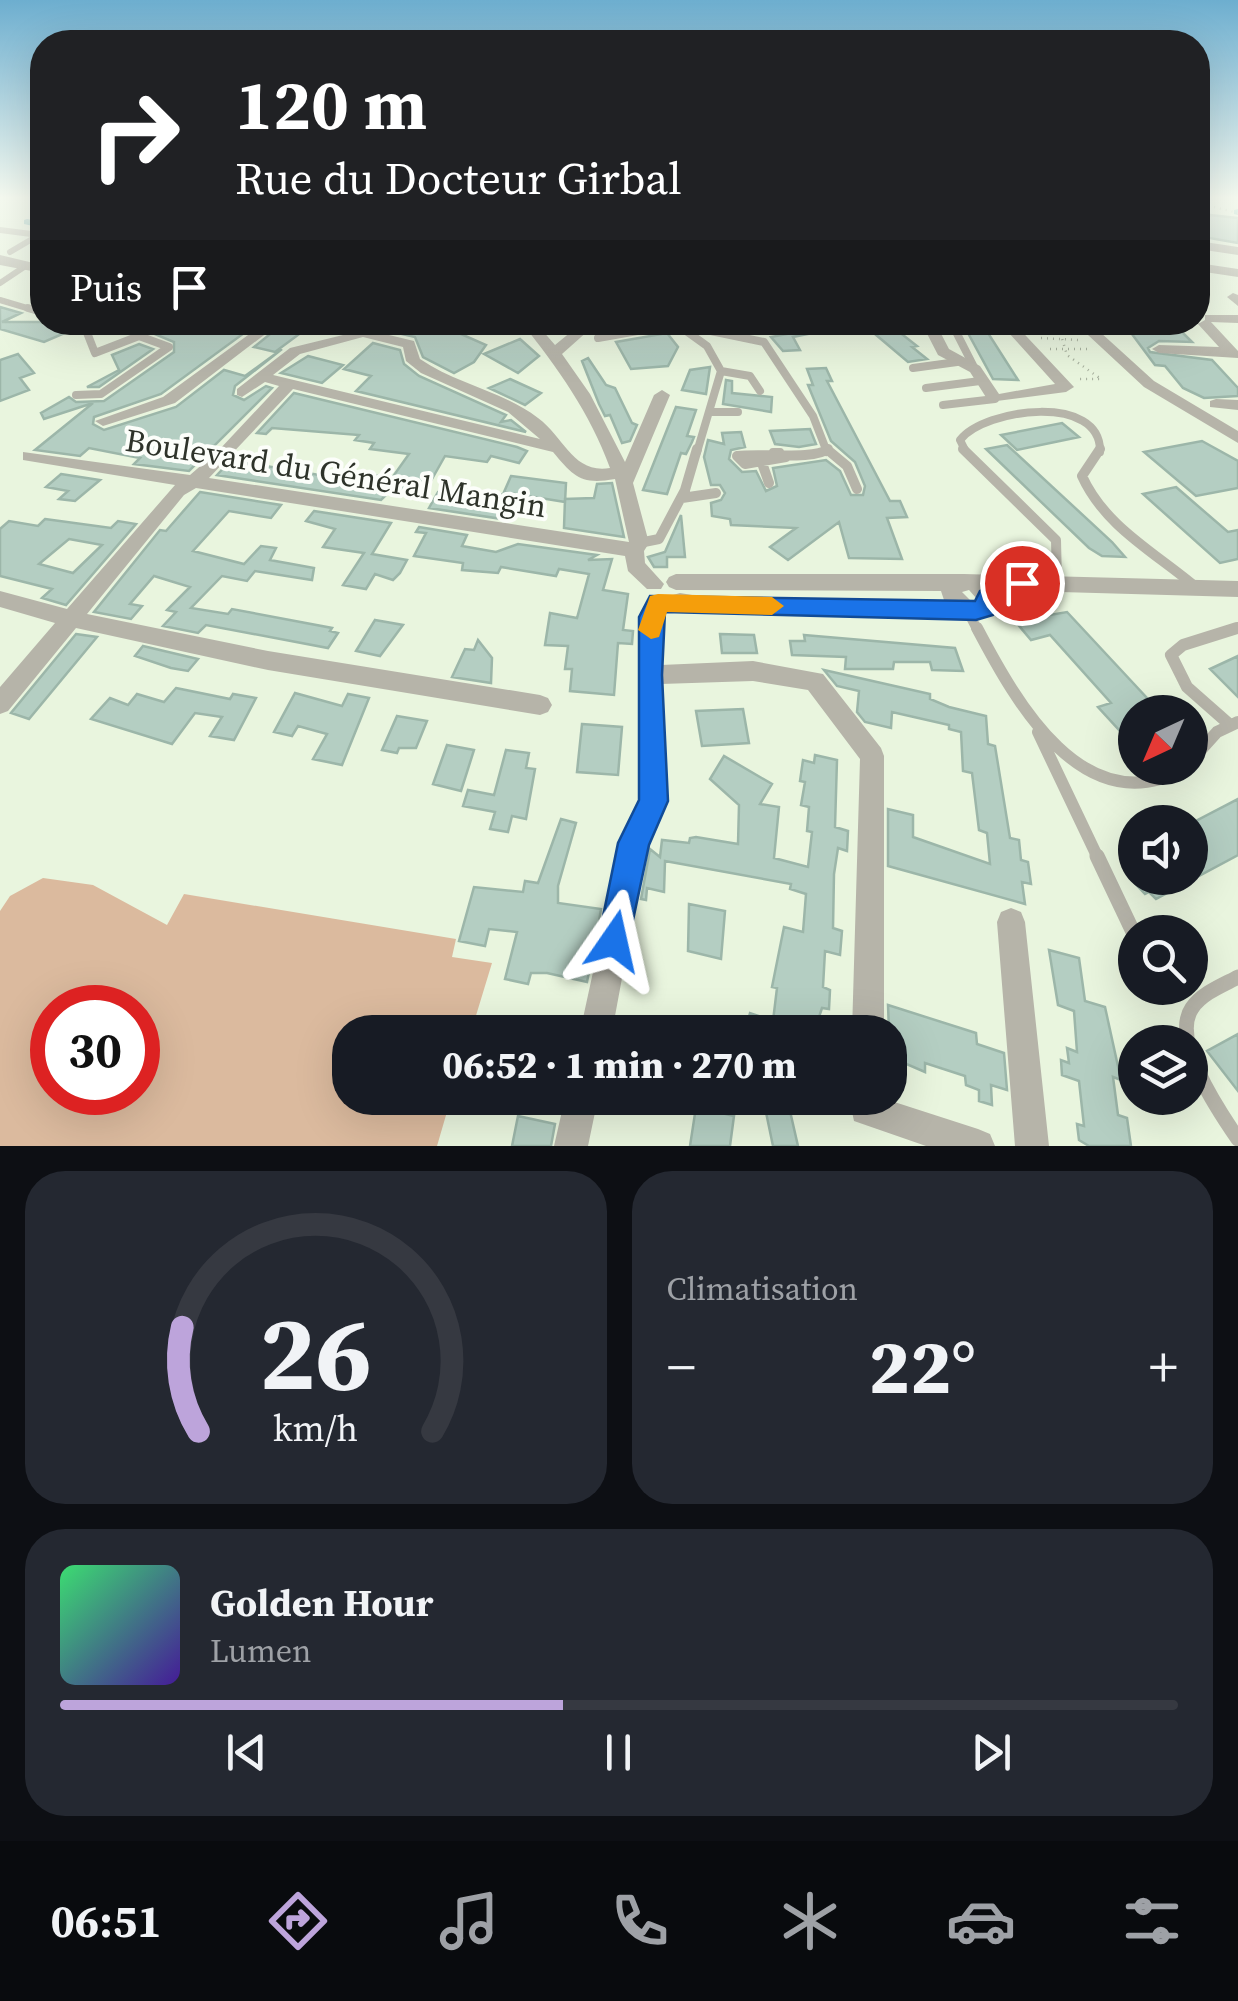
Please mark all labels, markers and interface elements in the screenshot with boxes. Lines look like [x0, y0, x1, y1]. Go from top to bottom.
text: 120 m [235, 56, 427, 152]
icon: right [70, 70, 200, 200]
text: Rue du Docteur Girbal [235, 147, 682, 209]
icon: arrive [162, 260, 217, 315]
text: Puis [70, 262, 142, 314]
street label: Boulevard du Général Mangin [122, 418, 550, 528]
pin [980, 541, 1065, 626]
icon: arrive [995, 556, 1050, 611]
north arrow [1118, 695, 1208, 785]
map controls [1118, 695, 1208, 1115]
button: sound [1118, 805, 1208, 895]
position arrow [562, 889, 666, 993]
button: search [1118, 915, 1208, 1005]
speed limit sign: 30 [30, 985, 160, 1115]
button: layers [1118, 1025, 1208, 1115]
text: 06:52 · 1 min · 270 m [442, 1039, 797, 1091]
text: Climatisation [667, 1267, 858, 1311]
text: 26 [259, 1281, 372, 1424]
text: 22° [869, 1315, 976, 1418]
text: − [667, 1329, 696, 1404]
text: + [1149, 1329, 1178, 1404]
text: km/h [273, 1404, 358, 1453]
text: Golden Hour [210, 1577, 433, 1629]
text: Lumen [210, 1629, 312, 1673]
icon: previous [219, 1725, 274, 1780]
icon: pause [591, 1725, 646, 1780]
icon: next [964, 1725, 1019, 1780]
icon: directions [263, 1886, 333, 1956]
icon: music [434, 1886, 504, 1956]
icon: phone [605, 1886, 675, 1956]
icon: climate [775, 1886, 845, 1956]
icon: car [946, 1886, 1016, 1956]
icon: filters [1117, 1886, 1187, 1956]
text: 06:51 [50, 1890, 162, 1952]

